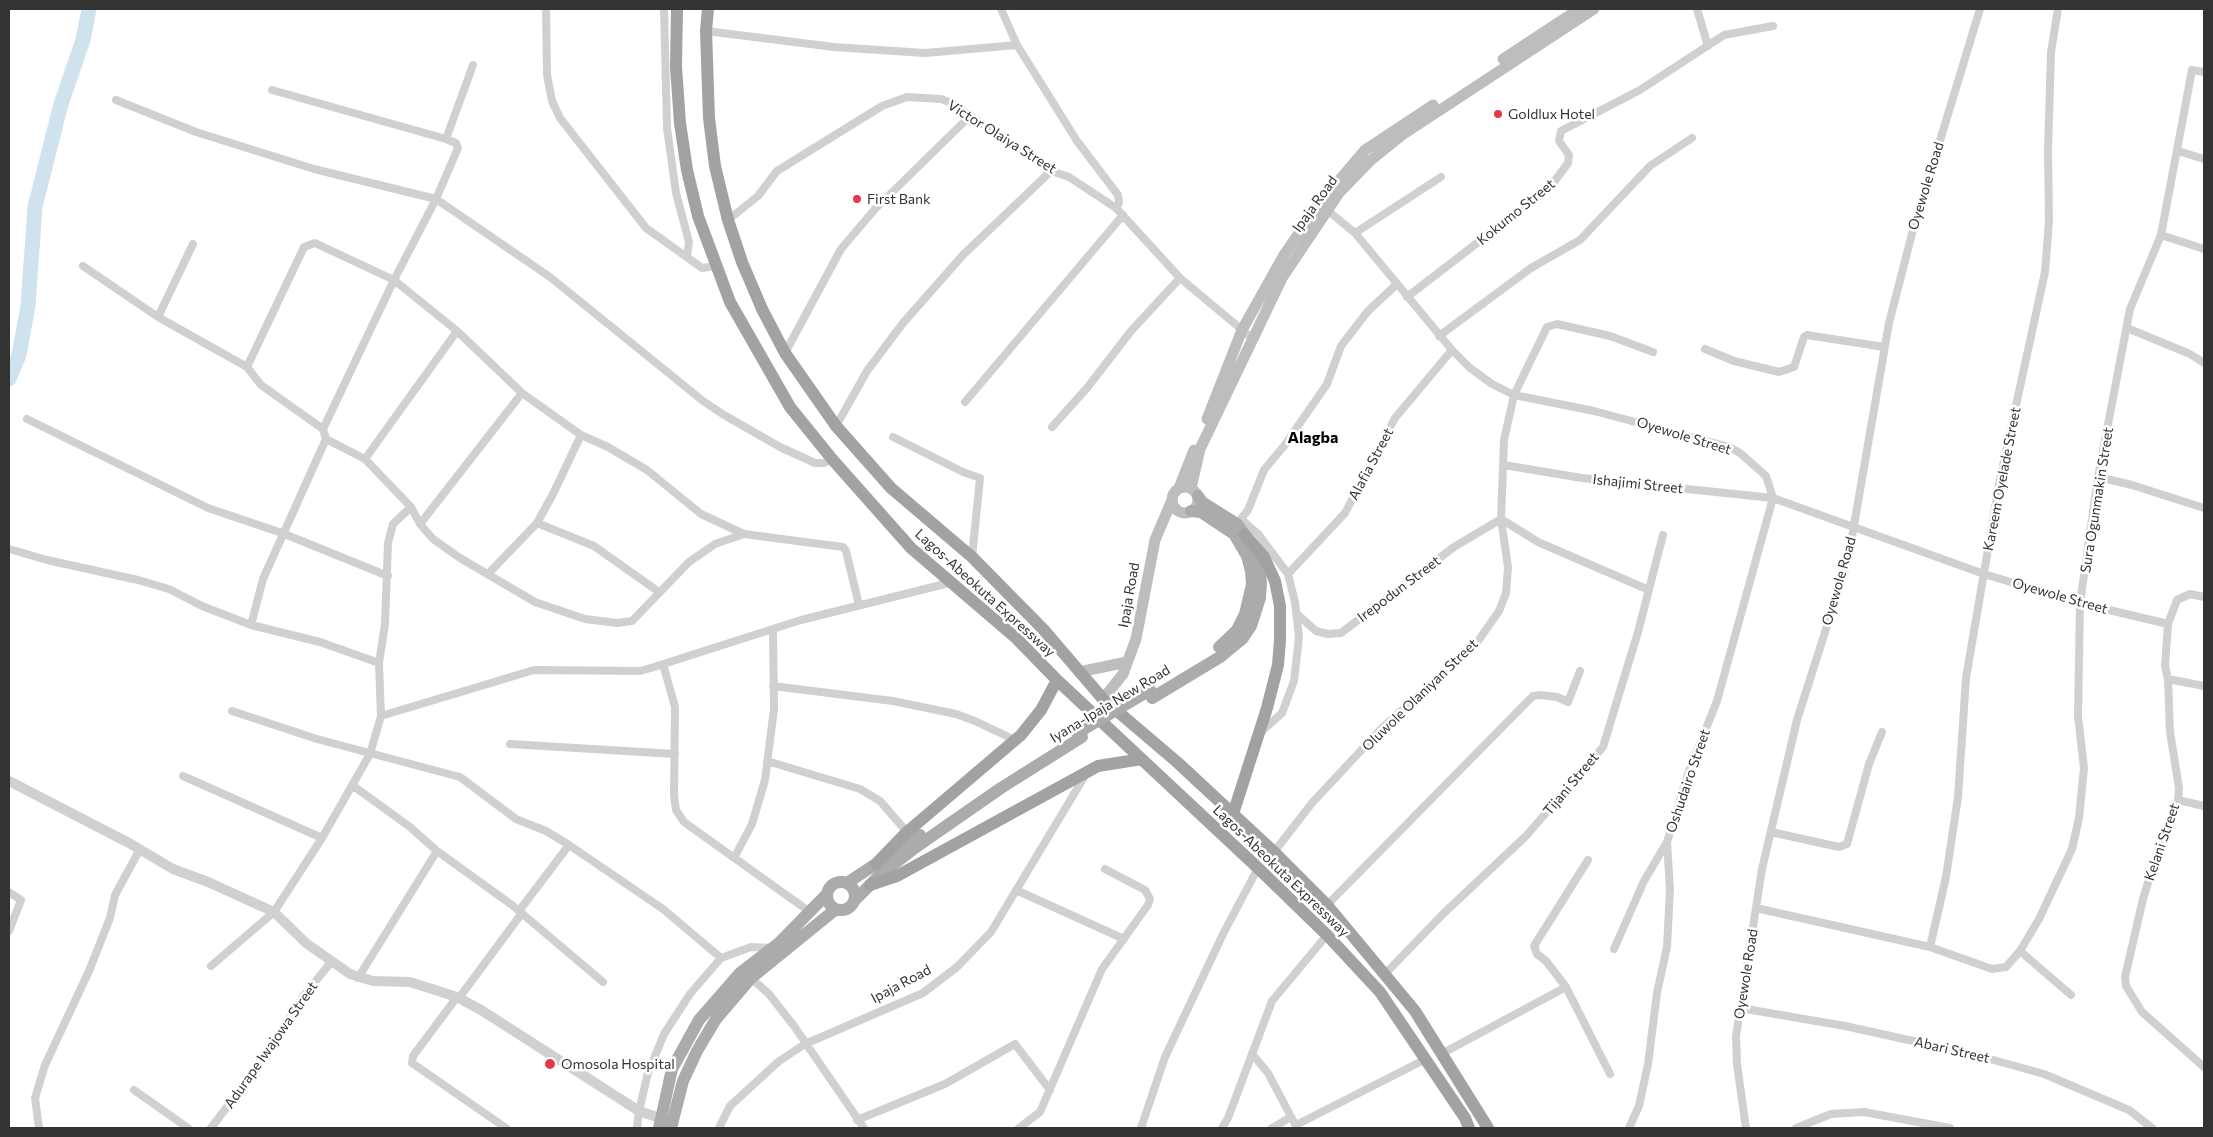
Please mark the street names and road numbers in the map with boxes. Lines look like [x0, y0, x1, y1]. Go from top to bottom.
street label: Victor Olaiya Street [945, 97, 1059, 177]
street label: Oyewole Road [1905, 140, 1947, 232]
street label: Ipaja Road [1289, 172, 1341, 236]
street label: Kokumo Street [1474, 175, 1558, 249]
street label: Kareem Oyelade Street [1980, 406, 2024, 552]
street label: Oyewole Street [1635, 414, 1733, 458]
street label: Alafia Street [1345, 425, 1397, 503]
street label: Sura Ogunmakin Street [2077, 426, 2117, 574]
street label: Ishajimi Street [1592, 471, 1684, 497]
street label: Lagos-Abeokuta Expressway [911, 526, 1059, 660]
street label: Oyewole Road [1818, 535, 1860, 627]
street label: Irepodun Street [1354, 552, 1444, 626]
street label: Ipaja Road [1115, 561, 1143, 629]
street label: Oyewole Street [2011, 574, 2109, 618]
street label: Oluwole Olaniyan Street [1359, 635, 1481, 755]
street label: Iyana-Ipaja New Road [1047, 662, 1173, 746]
street label: Oshudairo Street [1662, 727, 1714, 835]
street label: Tijani Street [1540, 749, 1602, 819]
street label: Kelani Street [2141, 801, 2183, 883]
street label: Lagos-Abeokuta Expressway [1209, 802, 1353, 940]
street label: Oyewole Road [1731, 928, 1761, 1020]
street label: Ipaja Road [868, 961, 934, 1007]
street label: Adurape Iwajowa Street [221, 978, 321, 1112]
street label: Abari Street [1913, 1033, 1991, 1067]

